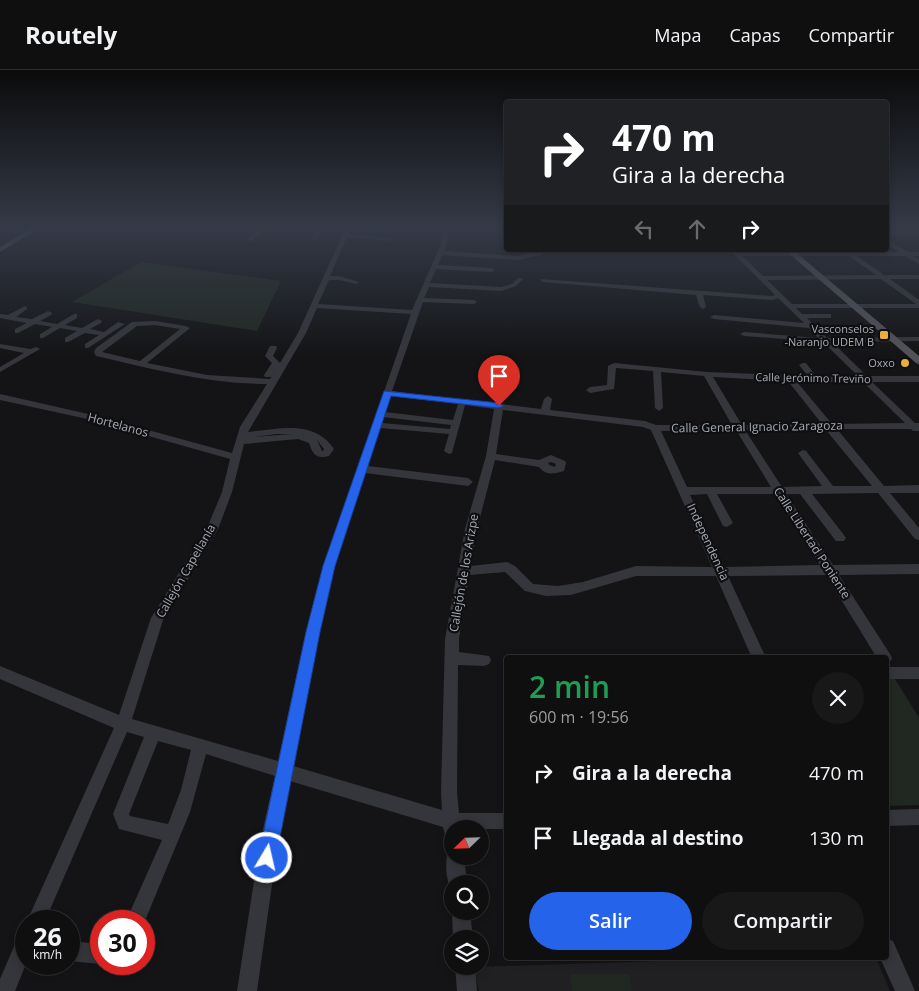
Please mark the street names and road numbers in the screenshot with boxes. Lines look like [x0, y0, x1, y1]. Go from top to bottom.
street label: Calle Jerónimo Treviño [755, 369, 871, 386]
street label: Hortelanos [86, 408, 151, 441]
street label: Calle General Ignacio Zaragoza [671, 417, 843, 436]
street label: Calle Libertad Poniente [770, 484, 855, 602]
street label: Independencia [683, 501, 734, 583]
street label: Callejón de los Arizpe [445, 512, 482, 633]
street label: Callejón Capellanía [152, 521, 219, 621]

